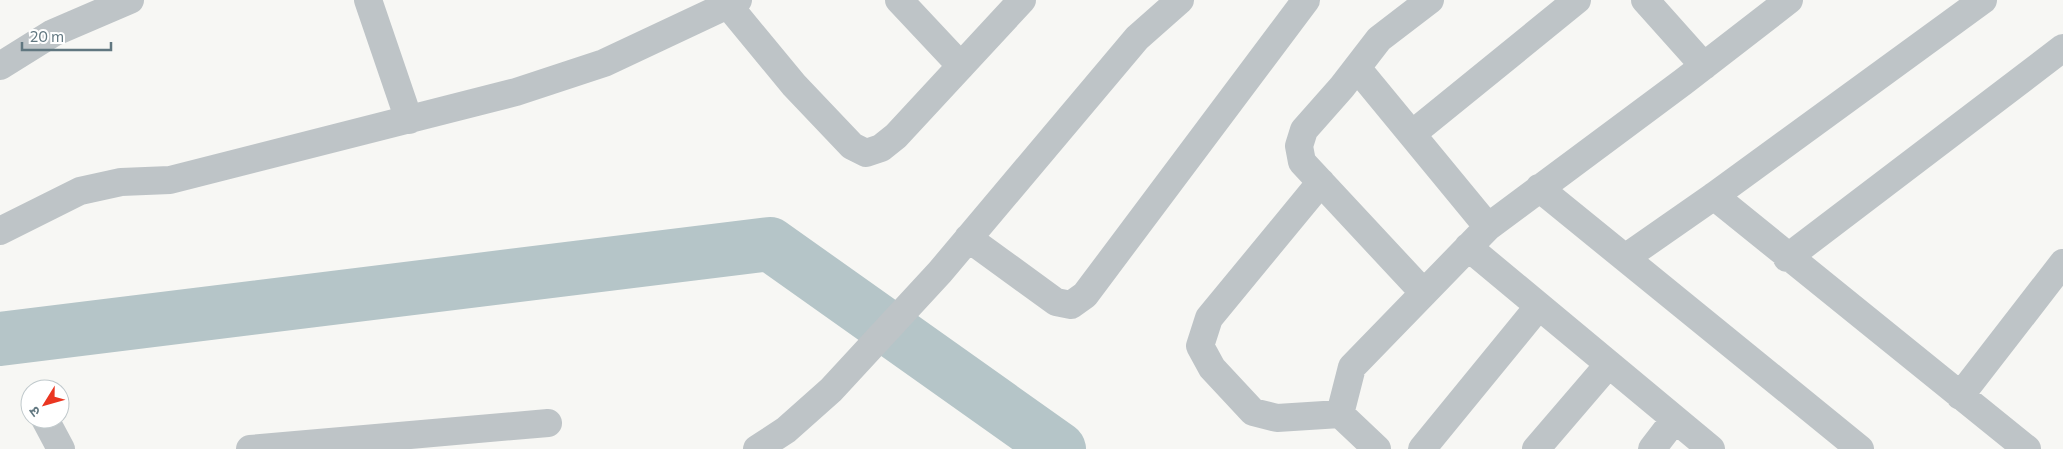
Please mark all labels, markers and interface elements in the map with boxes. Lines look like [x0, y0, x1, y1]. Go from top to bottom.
scale bar [22, 20, 111, 52]
text: 20 m [30, 27, 64, 45]
north arrow [20, 379, 70, 429]
text: उ [24, 403, 43, 421]

